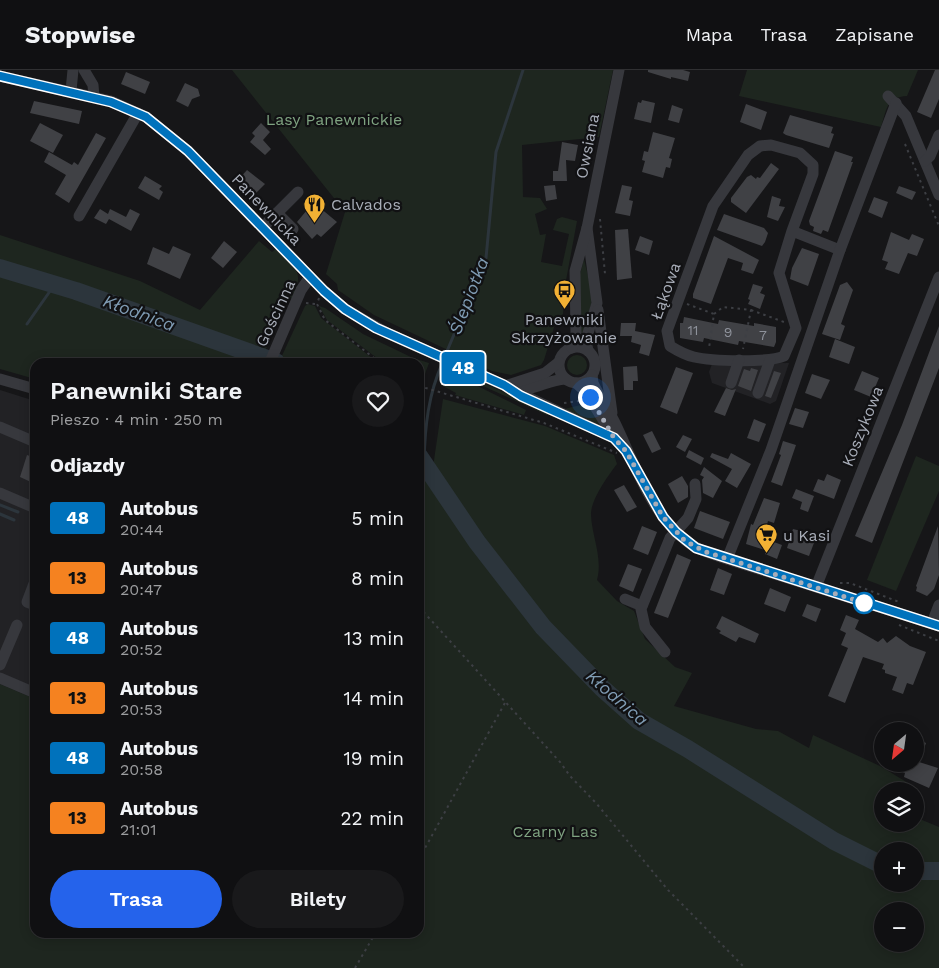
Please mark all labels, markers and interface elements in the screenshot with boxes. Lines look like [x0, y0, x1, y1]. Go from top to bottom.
text: Stopwise [25, 21, 135, 49]
text: Mapa [686, 24, 733, 45]
text: Trasa [761, 24, 807, 45]
text: Zapisane [835, 24, 914, 45]
park label: Lasy Panewnickie [266, 110, 402, 129]
street label: Owsiana [572, 112, 603, 180]
street label: Panewnicka [228, 170, 306, 249]
restaurant icon: Calvados [303, 192, 327, 223]
place label: Calvados [331, 195, 401, 214]
water label: Ślepiotka [444, 254, 493, 337]
street label: Łąkowa [646, 260, 685, 322]
street label: Gościnna [252, 277, 299, 350]
bus stop icon: Panewniki Skrzyżowanie [552, 278, 576, 309]
water label: Kłodnica [100, 290, 178, 335]
place label: Panewniki Skrzyżowanie [511, 310, 617, 347]
house number: 11 [688, 322, 698, 338]
house number: 9 [724, 324, 732, 340]
house number: 7 [759, 327, 767, 343]
line badge: 48 [440, 352, 486, 384]
text: 48 [452, 357, 474, 378]
button: heart [352, 375, 404, 427]
text: Panewniki Stare [50, 377, 242, 405]
street label: Koszykowa [838, 383, 887, 469]
your location [578, 385, 603, 410]
text: Pieszo · 4 min · 250 m [50, 410, 223, 429]
text: Odjazdy [50, 454, 125, 477]
text: Autobus [120, 497, 198, 520]
text: 48 [66, 507, 89, 528]
text: 5 min [352, 507, 404, 530]
text: 20:44 [120, 520, 164, 539]
supermarket icon: u Kasi [755, 523, 779, 554]
place label: u Kasi [783, 526, 830, 545]
text: Autobus [120, 557, 198, 580]
text: 13 [68, 567, 87, 588]
text: 8 min [351, 567, 404, 590]
text: 20:47 [120, 580, 162, 599]
unlabelled marker [853, 592, 875, 614]
text: Autobus [120, 617, 198, 640]
text: 48 [66, 627, 89, 648]
text: 13 min [344, 627, 404, 650]
text: 20:52 [120, 640, 163, 659]
water label: Kłodnica [582, 665, 653, 730]
text: Autobus [120, 677, 198, 700]
text: 13 [68, 687, 87, 708]
text: 14 min [344, 687, 404, 710]
text: 20:53 [120, 700, 163, 719]
north arrow [874, 722, 924, 772]
map controls [874, 722, 924, 952]
text: Autobus [120, 737, 198, 760]
text: 48 [66, 747, 89, 768]
text: 19 min [343, 747, 404, 770]
text: 20:58 [120, 760, 163, 779]
button: layers [874, 782, 924, 832]
text: Autobus [120, 797, 198, 820]
text: 13 [68, 807, 87, 828]
text: 22 min [340, 807, 404, 830]
text: 21:01 [120, 820, 157, 839]
park label: Czarny Las [512, 822, 598, 841]
button: + [874, 842, 924, 892]
button: Trasa [50, 870, 222, 928]
button: Bilety [232, 870, 404, 928]
button: − [874, 902, 924, 952]

